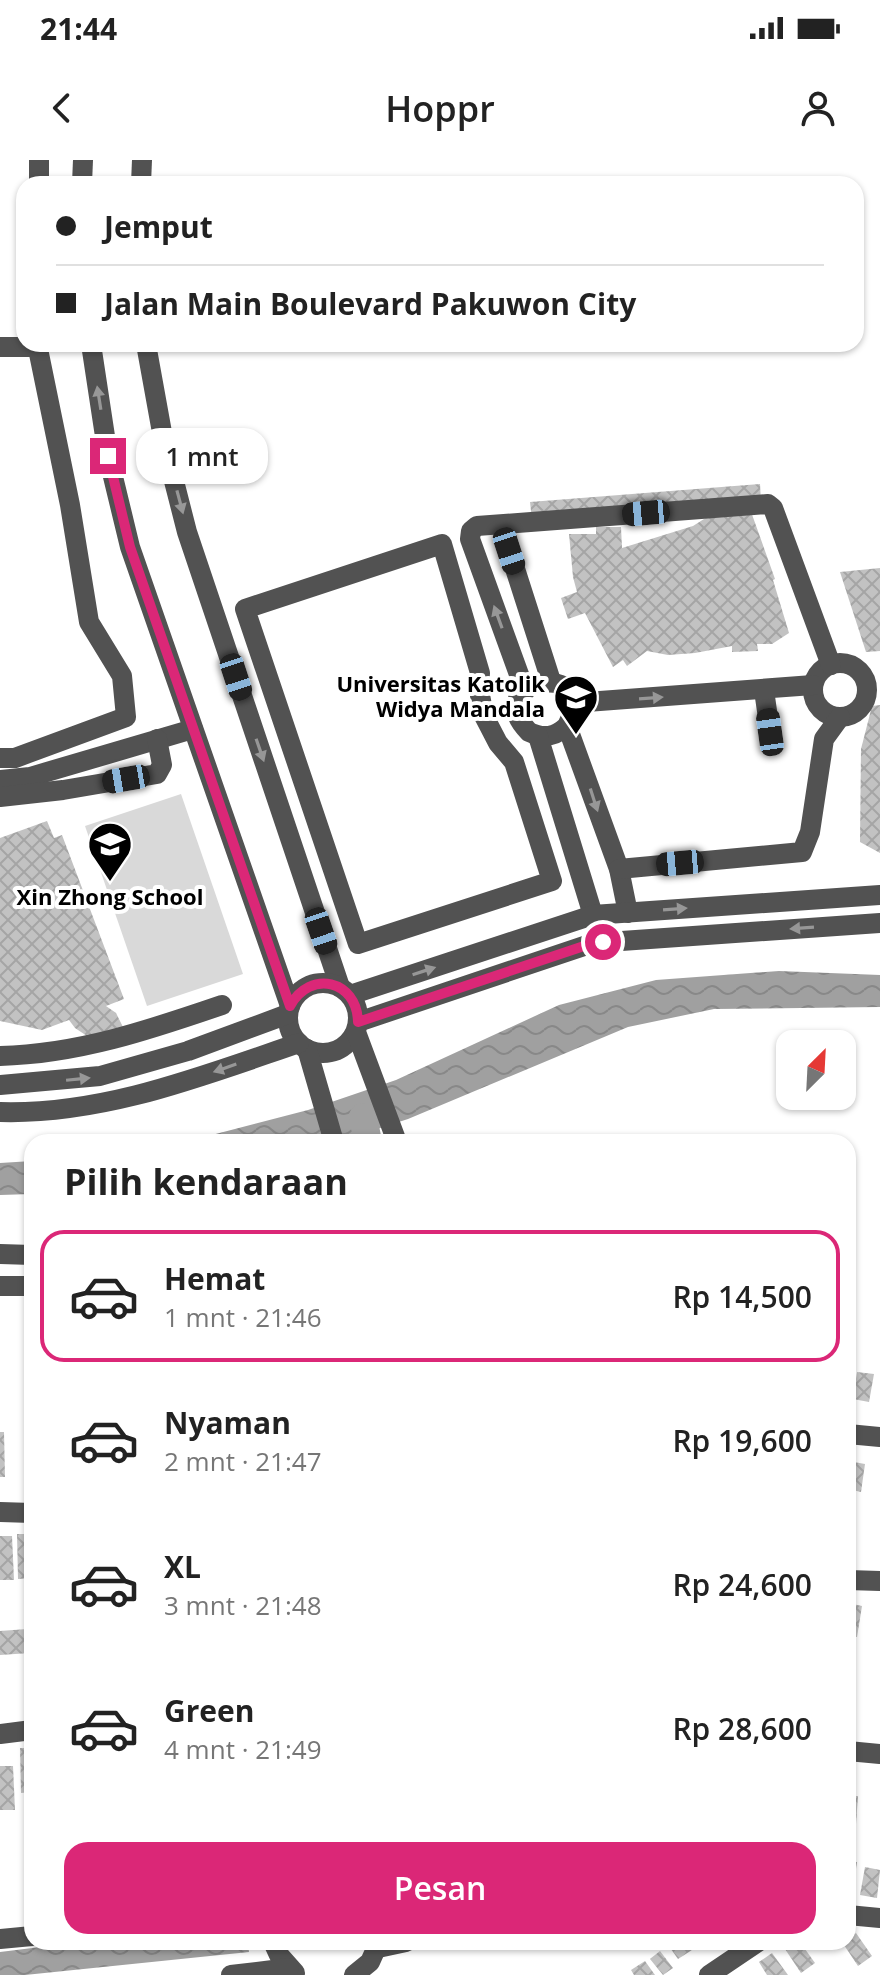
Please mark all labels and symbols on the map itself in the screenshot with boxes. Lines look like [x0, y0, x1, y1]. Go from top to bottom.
one-way arrow [92, 385, 105, 410]
callout: 1 mnt [136, 428, 268, 484]
route end [90, 438, 126, 474]
one-way arrow [174, 490, 186, 515]
car [621, 499, 671, 527]
car [490, 524, 528, 578]
one-way arrow [491, 605, 504, 629]
car [217, 650, 255, 704]
place label: Universitas Katolik Widya Mandala [336, 668, 545, 723]
school or university icon: Universitas Katolik Widya Mandala [552, 673, 600, 736]
one-way arrow [639, 691, 664, 704]
car [755, 707, 785, 757]
one-way arrow [255, 738, 267, 762]
car [100, 763, 152, 795]
one-way arrow [588, 788, 600, 812]
school or university icon: Xin Zhong School [86, 820, 134, 883]
car [655, 849, 705, 877]
place label: Xin Zhong School [17, 881, 203, 911]
one-way arrow [663, 902, 688, 915]
car [302, 904, 340, 958]
one-way arrow [789, 922, 814, 935]
route start [585, 924, 621, 960]
one-way arrow [412, 964, 436, 976]
north arrow [776, 1030, 856, 1110]
one-way arrow [213, 1063, 237, 1075]
one-way arrow [66, 1072, 91, 1085]

